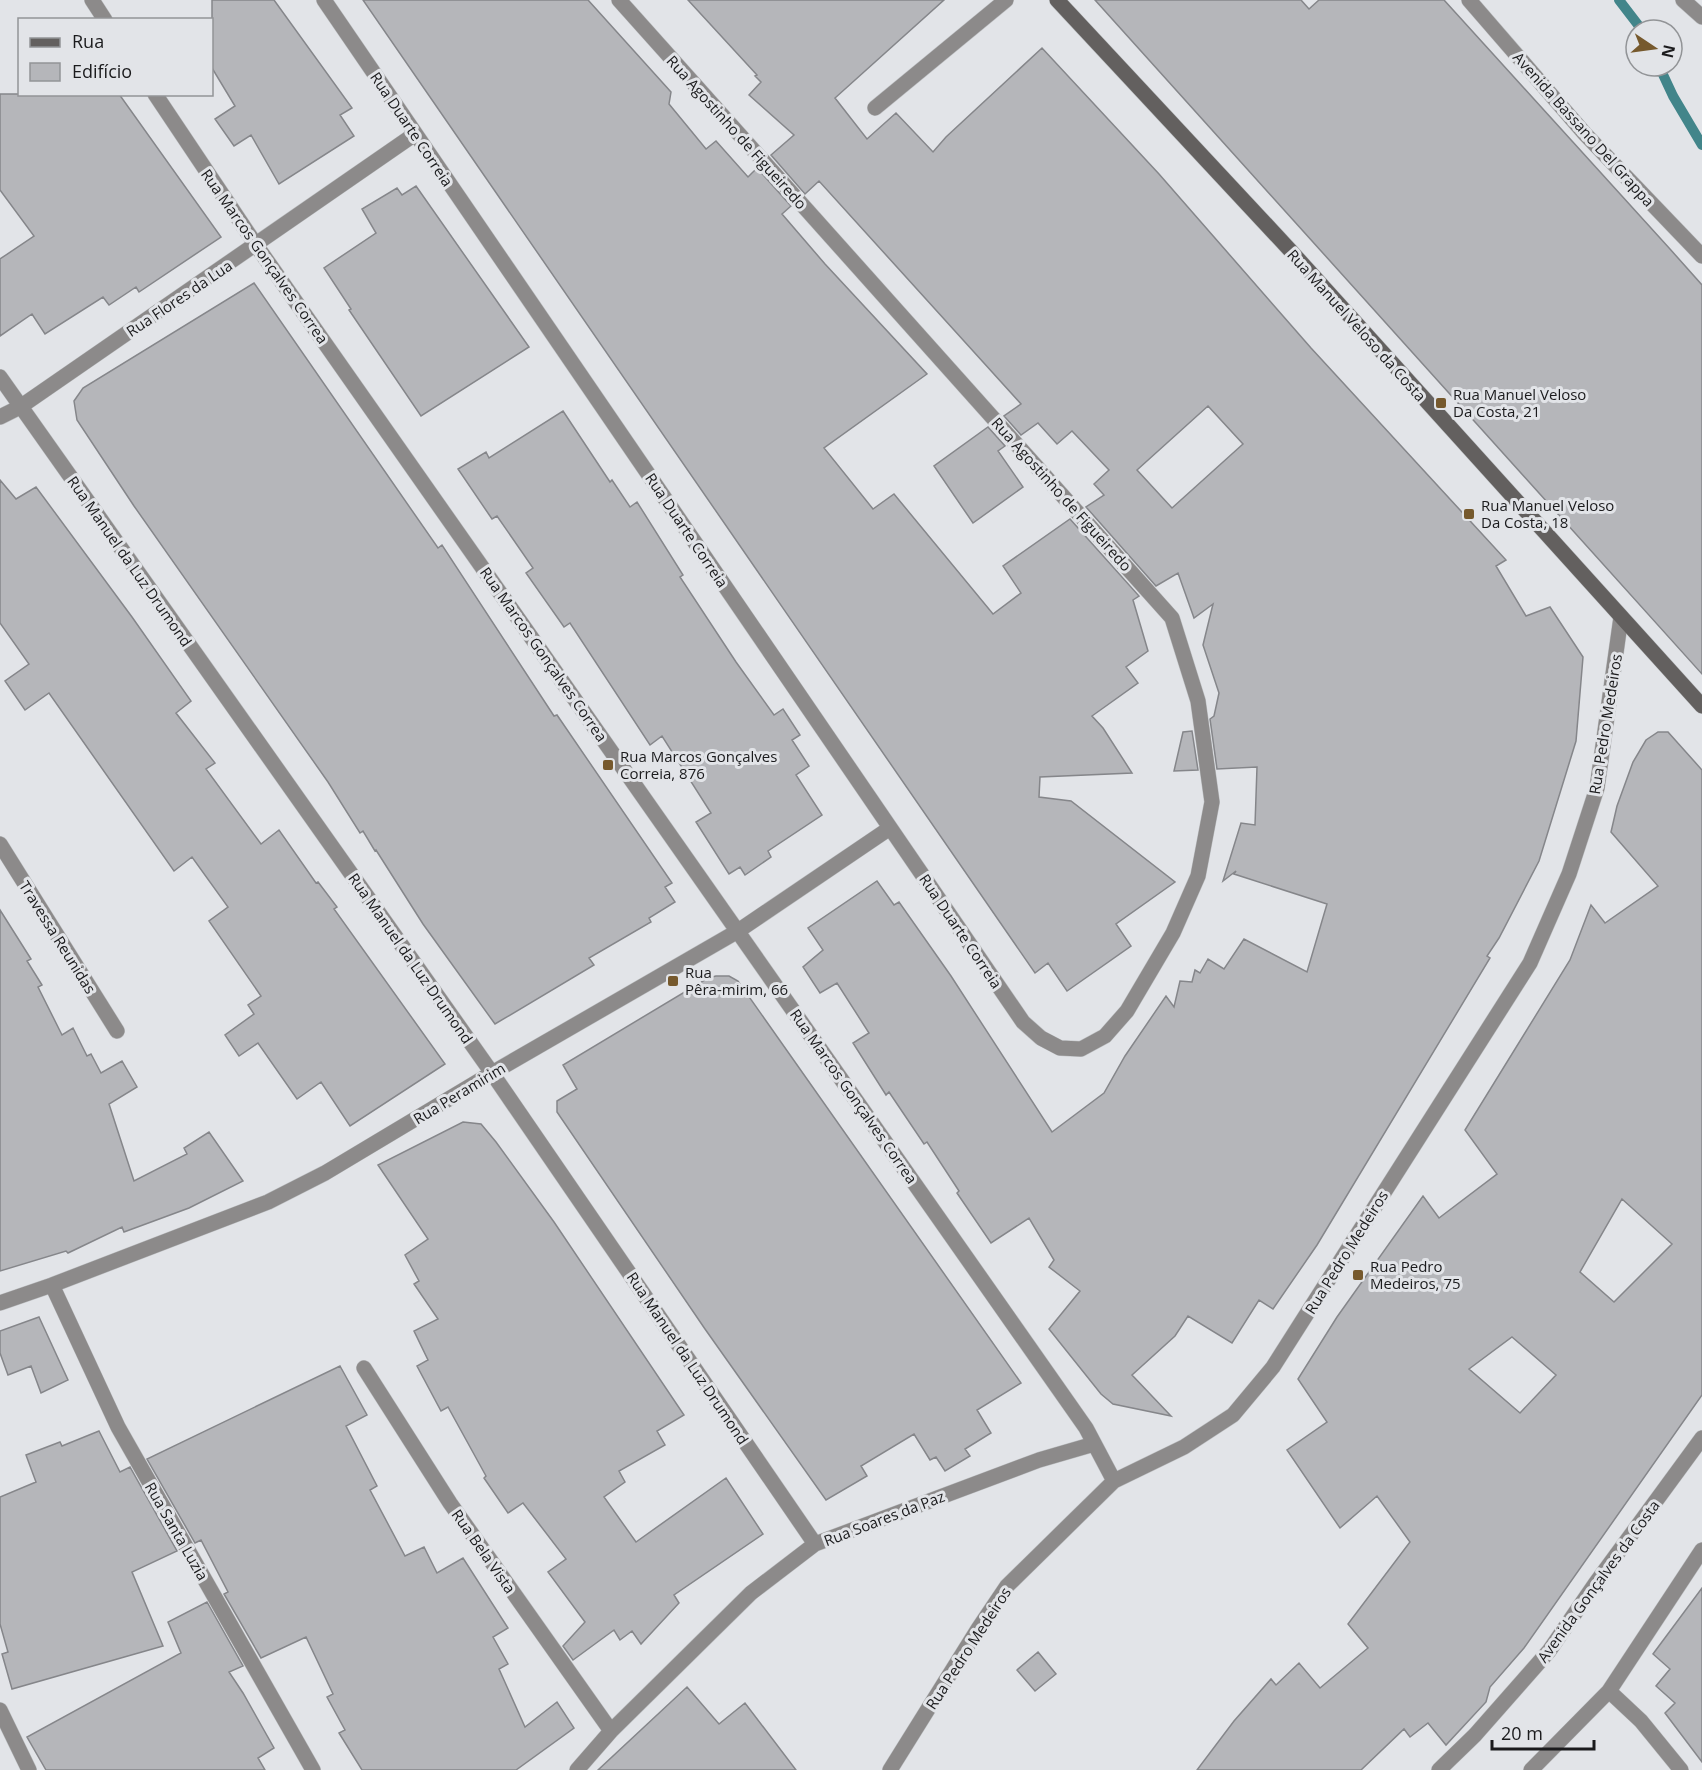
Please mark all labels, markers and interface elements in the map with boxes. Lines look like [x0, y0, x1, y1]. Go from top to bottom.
legend [18, 18, 213, 96]
north arrow [1624, 18, 1684, 78]
text: Rua [72, 29, 104, 53]
text: N [1656, 43, 1681, 60]
street label: Avenida Bassano Del Grappa [1509, 47, 1659, 211]
street label: Rua Agostinho de Figueiredo [663, 51, 811, 213]
text: Edifício [72, 59, 132, 83]
street label: Rua Duarte Correia [366, 68, 458, 190]
street label: Rua Marcos Gonçalves Correa [197, 165, 333, 347]
street label: Rua Manuel Veloso da Costa [1283, 245, 1431, 405]
street label: Rua Flores da Lua [122, 255, 236, 341]
place label: Rua Manuel Veloso Da Costa, 21 [1453, 384, 1586, 421]
marker: Rua Manuel Veloso Da Costa, 21 [1434, 396, 1448, 410]
street label: Rua Agostinho de Figueiredo [988, 413, 1136, 575]
street label: Rua Duarte Correia [641, 469, 733, 591]
street label: Rua Manuel da Luz Drumond [63, 472, 197, 650]
place label: Rua Manuel Veloso Da Costa, 18 [1481, 495, 1614, 532]
marker: Rua Manuel Veloso Da Costa, 18 [1462, 507, 1476, 521]
street label: Rua Marcos Gonçalves Correa [476, 563, 612, 745]
street label: Rua Pedro Medeiros [1584, 652, 1626, 796]
place label: Rua Marcos Gonçalves Correia, 876 [620, 746, 777, 783]
marker: Rua Marcos Gonçalves Correia, 876 [601, 758, 615, 772]
street label: Rua Manuel da Luz Drumond [344, 869, 478, 1047]
street label: Rua Duarte Correia [915, 870, 1007, 992]
street label: Travessa Reunidas [15, 877, 101, 997]
place label: Rua Pêra-mirim, 66 [685, 962, 788, 999]
marker: Rua Pêra-mirim, 66 [666, 974, 680, 988]
street label: Rua Marcos Gonçalves Correa [786, 1005, 922, 1187]
street label: Rua Peramirim [409, 1058, 509, 1128]
street label: Rua Pedro Medeiros [1300, 1187, 1392, 1317]
place label: Rua Pedro Medeiros, 75 [1370, 1256, 1461, 1293]
street label: Rua Manuel da Luz Drumond [623, 1268, 753, 1448]
marker: Rua Pedro Medeiros, 75 [1351, 1268, 1365, 1282]
street label: Rua Santa Luzia [141, 1478, 213, 1584]
street label: Rua Soares da Paz [821, 1486, 947, 1550]
street label: Avenida Gonçalves da Costa [1532, 1496, 1664, 1666]
street label: Rua Bela Vista [448, 1505, 520, 1597]
street label: Rua Pedro Medeiros [921, 1583, 1015, 1713]
scale bar [1492, 1713, 1594, 1751]
text: 20 m [1501, 1721, 1543, 1745]

